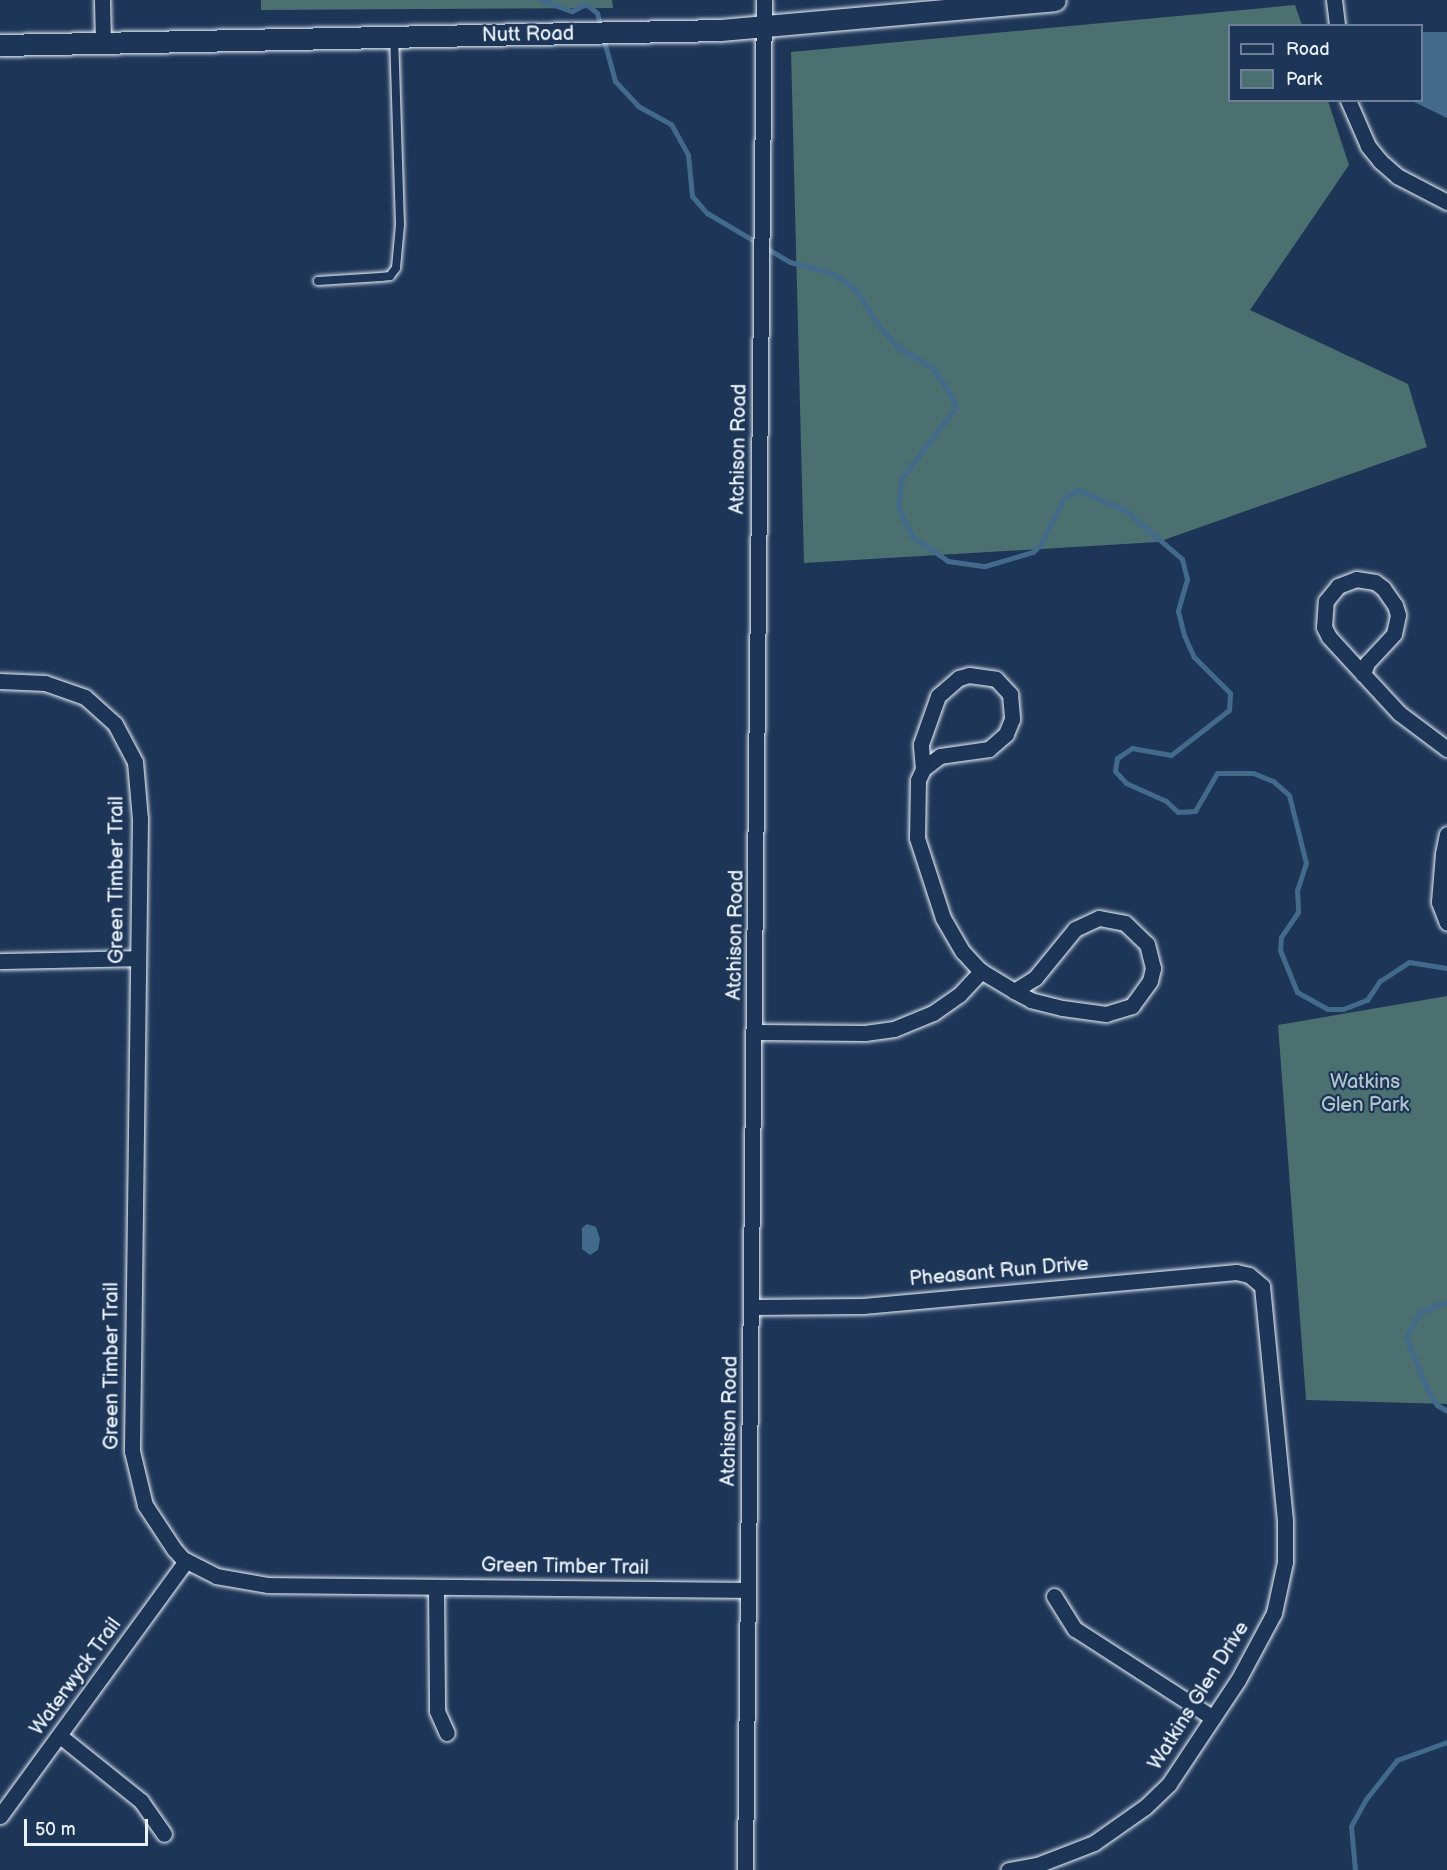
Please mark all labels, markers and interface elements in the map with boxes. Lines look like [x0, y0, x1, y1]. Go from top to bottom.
street label: Nutt Road [482, 22, 574, 48]
legend [1228, 24, 1423, 102]
text: Road [1286, 39, 1330, 60]
text: Park [1286, 69, 1322, 90]
street label: Atchison Road [726, 384, 752, 514]
street label: Green Timber Trail [105, 796, 129, 964]
street label: Atchison Road [723, 870, 749, 1000]
park label: Watkins Glen Park [1321, 1070, 1409, 1117]
street label: Pheasant Run Drive [908, 1252, 1090, 1292]
street label: Green Timber Trail [100, 1282, 124, 1450]
street label: Atchison Road [717, 1356, 743, 1486]
street label: Green Timber Trail [480, 1554, 650, 1580]
street label: Waterwyck Trail [25, 1613, 127, 1741]
street label: Watkins Glen Drive [1144, 1617, 1254, 1775]
scale bar [27, 1807, 152, 1845]
text: 50 m [35, 1819, 76, 1840]

